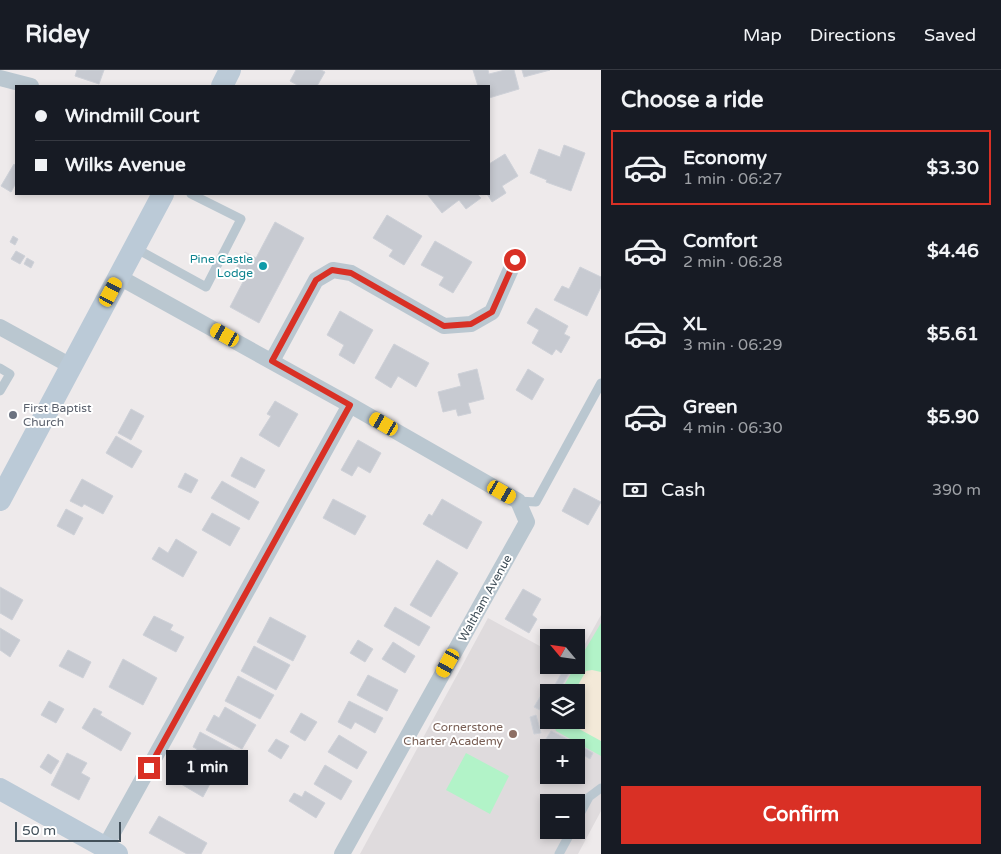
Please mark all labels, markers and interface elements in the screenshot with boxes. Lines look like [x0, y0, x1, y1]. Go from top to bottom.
text: Ridey [25, 20, 90, 49]
text: Map [743, 24, 782, 46]
text: Directions [810, 24, 896, 46]
text: Saved [924, 24, 976, 46]
text: Choose a ride [621, 87, 764, 113]
text: Windmill Court [65, 105, 199, 127]
icon: car [623, 145, 668, 190]
text: Economy [683, 147, 767, 169]
text: Wilks Avenue [65, 154, 186, 176]
text: $3.30 [927, 157, 979, 179]
text: 1 min · 06:27 [683, 169, 782, 189]
icon: car [623, 228, 668, 273]
text: Comfort [683, 230, 757, 252]
text: $4.46 [927, 240, 979, 262]
route start [504, 249, 526, 271]
place label: Pine Castle Lodge [190, 252, 253, 280]
text: 2 min · 06:28 [683, 252, 782, 272]
marker: Pine Castle Lodge [257, 260, 269, 272]
car [97, 275, 124, 309]
icon: car [623, 311, 668, 356]
text: XL [683, 313, 707, 335]
car [208, 321, 241, 349]
text: $5.61 [927, 323, 979, 345]
text: 3 min · 06:29 [683, 335, 782, 355]
icon: car [623, 394, 668, 439]
text: Green [683, 396, 737, 418]
place label: First Baptist Church [23, 401, 92, 429]
text: $5.90 [927, 406, 979, 428]
marker: First Baptist Church [7, 409, 19, 421]
car [367, 410, 400, 438]
text: 4 min · 06:30 [683, 418, 782, 438]
icon: cash [621, 476, 649, 504]
car [485, 478, 518, 506]
text: Cash [661, 479, 706, 501]
text: 390 m [932, 480, 981, 500]
street label: Waltham Avenue [455, 552, 515, 644]
north arrow [540, 629, 585, 674]
map controls [540, 629, 585, 839]
car [434, 646, 461, 680]
button: layers [540, 684, 585, 729]
place label: Cornerstone Charter Academy [403, 720, 504, 748]
marker: Cornerstone Charter Academy [507, 728, 519, 740]
button: + [540, 739, 585, 784]
callout: 1 min [166, 750, 249, 786]
route end [138, 757, 160, 779]
text: 1 min [186, 757, 228, 777]
button: Confirm [621, 786, 981, 844]
button: − [540, 794, 585, 839]
scale bar [15, 819, 121, 842]
text: 50 m [22, 822, 56, 839]

